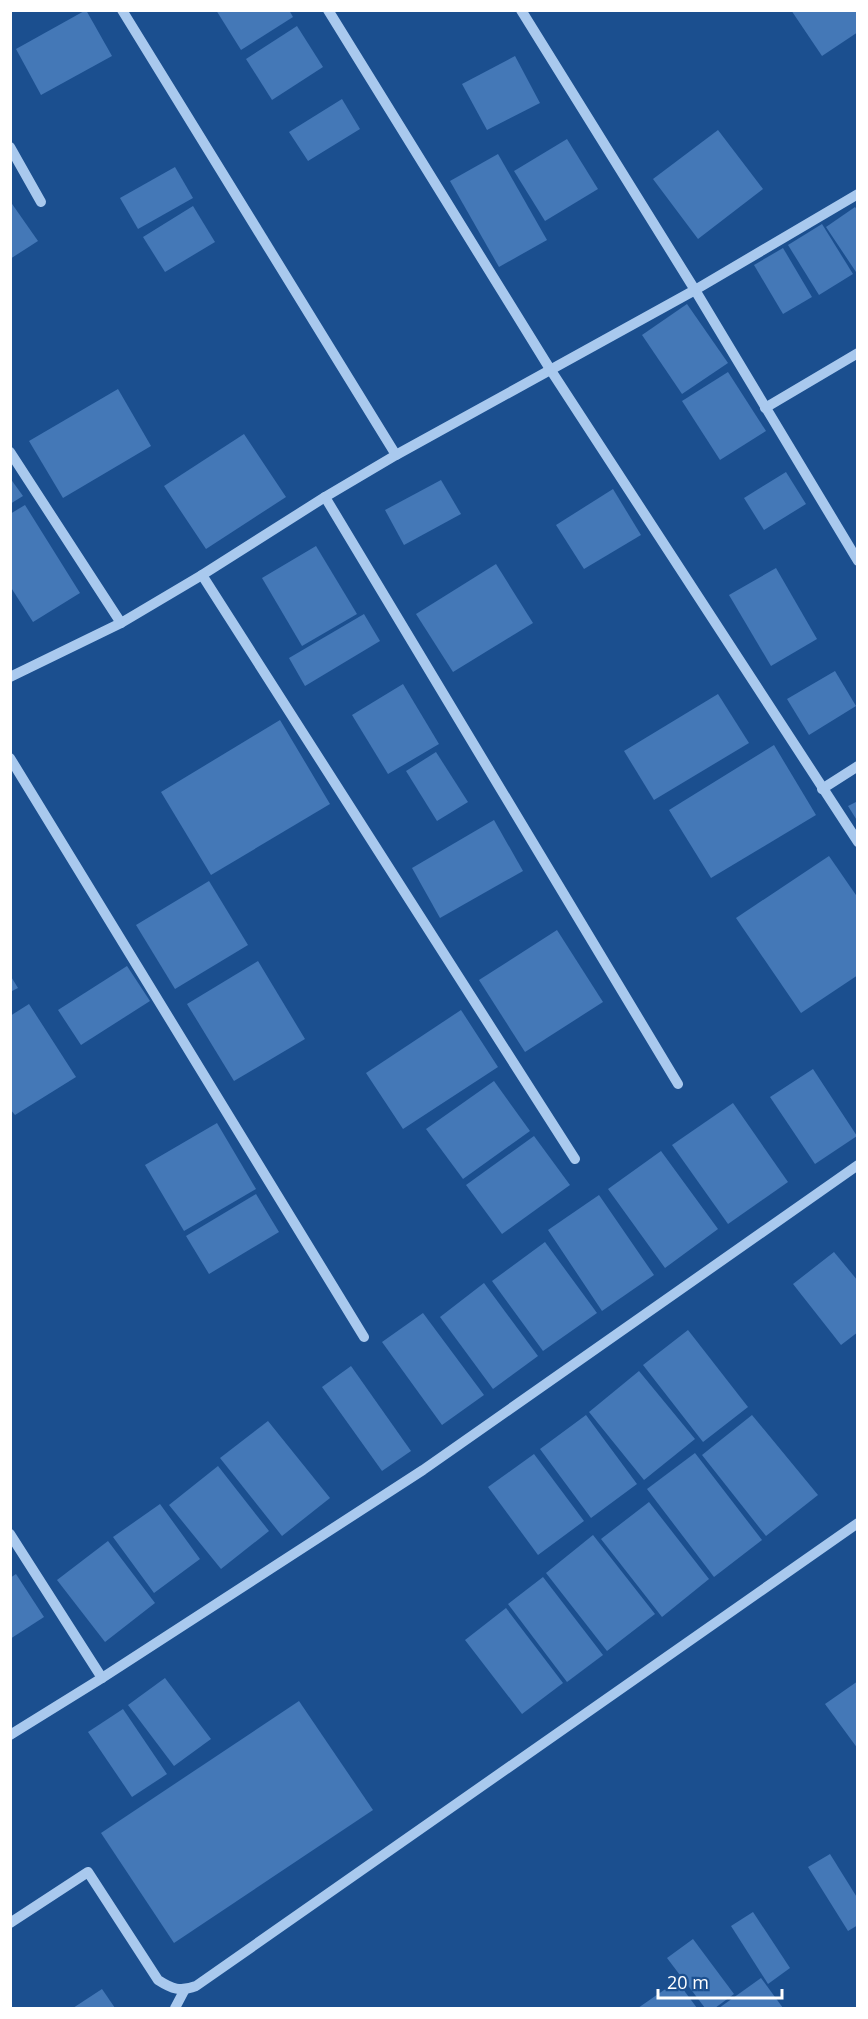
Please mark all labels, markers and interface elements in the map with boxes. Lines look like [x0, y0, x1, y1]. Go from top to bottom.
scale bar [658, 1962, 782, 2000]
text: 20 m [667, 1970, 709, 1994]

